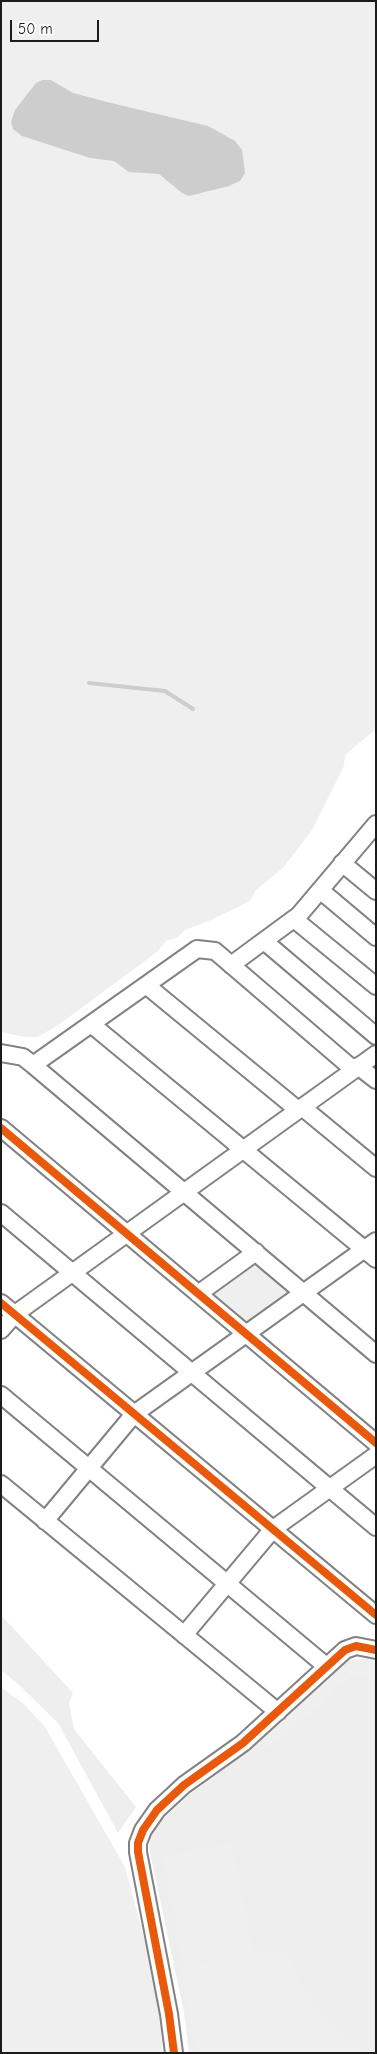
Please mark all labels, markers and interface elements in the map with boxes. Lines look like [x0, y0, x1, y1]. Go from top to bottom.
scale bar [12, 10, 101, 42]
text: 50 m [18, 20, 53, 38]

